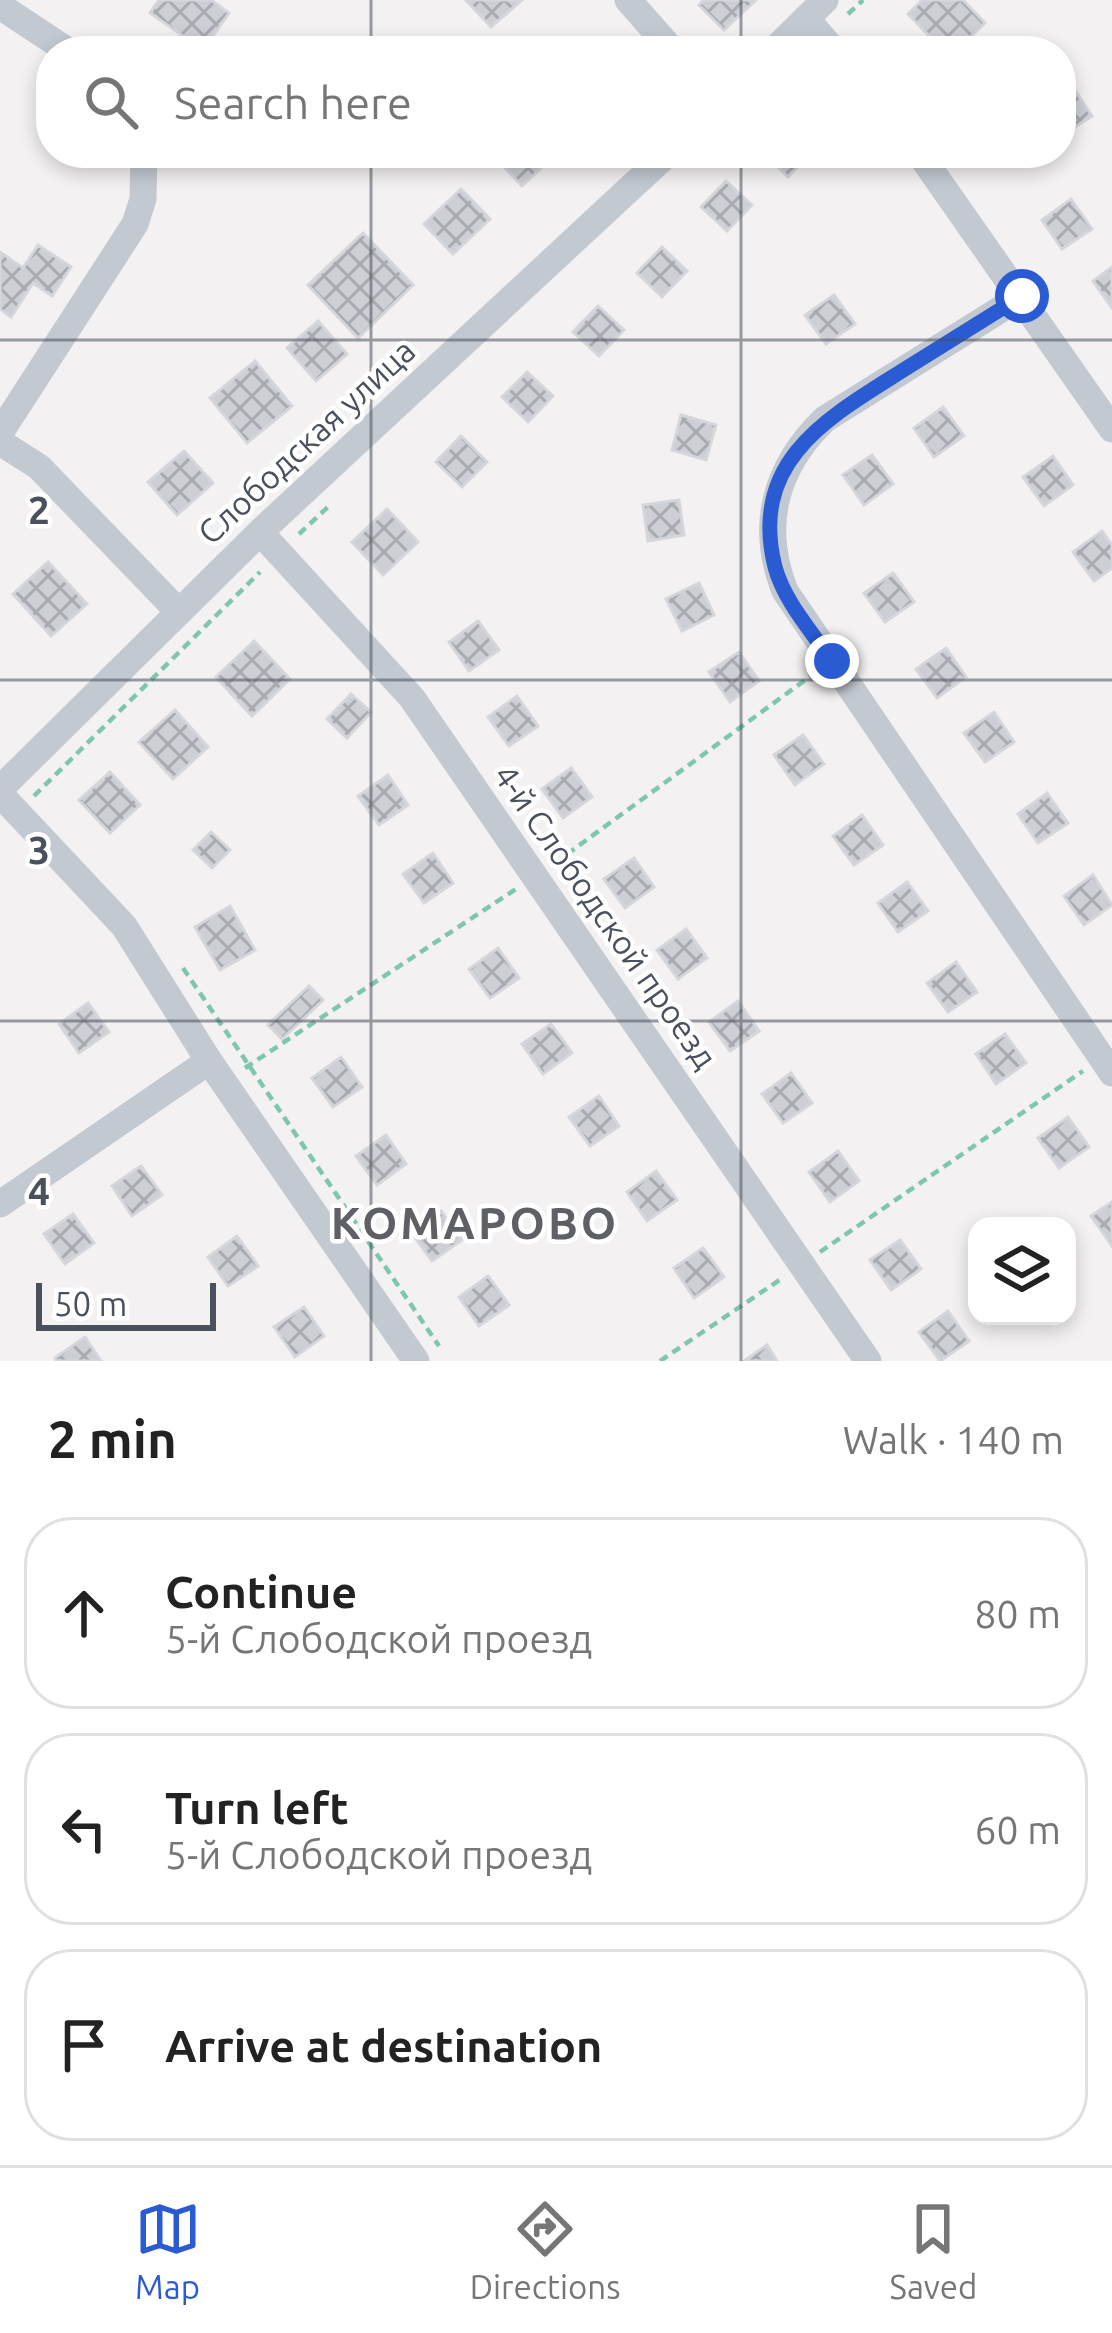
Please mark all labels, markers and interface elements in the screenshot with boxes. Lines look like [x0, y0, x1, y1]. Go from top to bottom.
search box [36, 36, 1076, 168]
icon: search [78, 69, 144, 135]
text: Search here [174, 77, 412, 128]
route start [995, 269, 1049, 323]
street label: Слободская улица [190, 331, 422, 551]
text: 2 [28, 488, 50, 531]
route end [805, 634, 859, 688]
street label: 4-й Слободской проезд [487, 757, 725, 1075]
text: 3 [28, 828, 50, 871]
text: 4 [28, 1169, 50, 1212]
district label: КОМАРОВО [331, 1197, 619, 1248]
map controls [968, 1217, 1076, 1325]
button: layers [968, 1217, 1076, 1325]
scale bar [36, 1277, 216, 1330]
text: 50 m [54, 1285, 127, 1322]
text: 2 min [48, 1410, 177, 1468]
text: Walk · 140 m [843, 1418, 1064, 1461]
text: Continue [165, 1566, 357, 1617]
icon: ahead [51, 1580, 117, 1646]
text: 80 m [974, 1592, 1061, 1635]
text: 5-й Слободской проезд [165, 1617, 592, 1660]
text: Turn left [165, 1782, 349, 1833]
icon: left [51, 1796, 117, 1862]
text: 60 m [974, 1808, 1061, 1851]
text: 5-й Слободской проезд [165, 1833, 592, 1876]
icon: arrive [51, 2012, 117, 2078]
text: Arrive at destination [165, 2020, 602, 2071]
tab: Map [135, 2196, 201, 2305]
tab: Directions [470, 2196, 620, 2305]
tab: Saved [890, 2196, 977, 2305]

